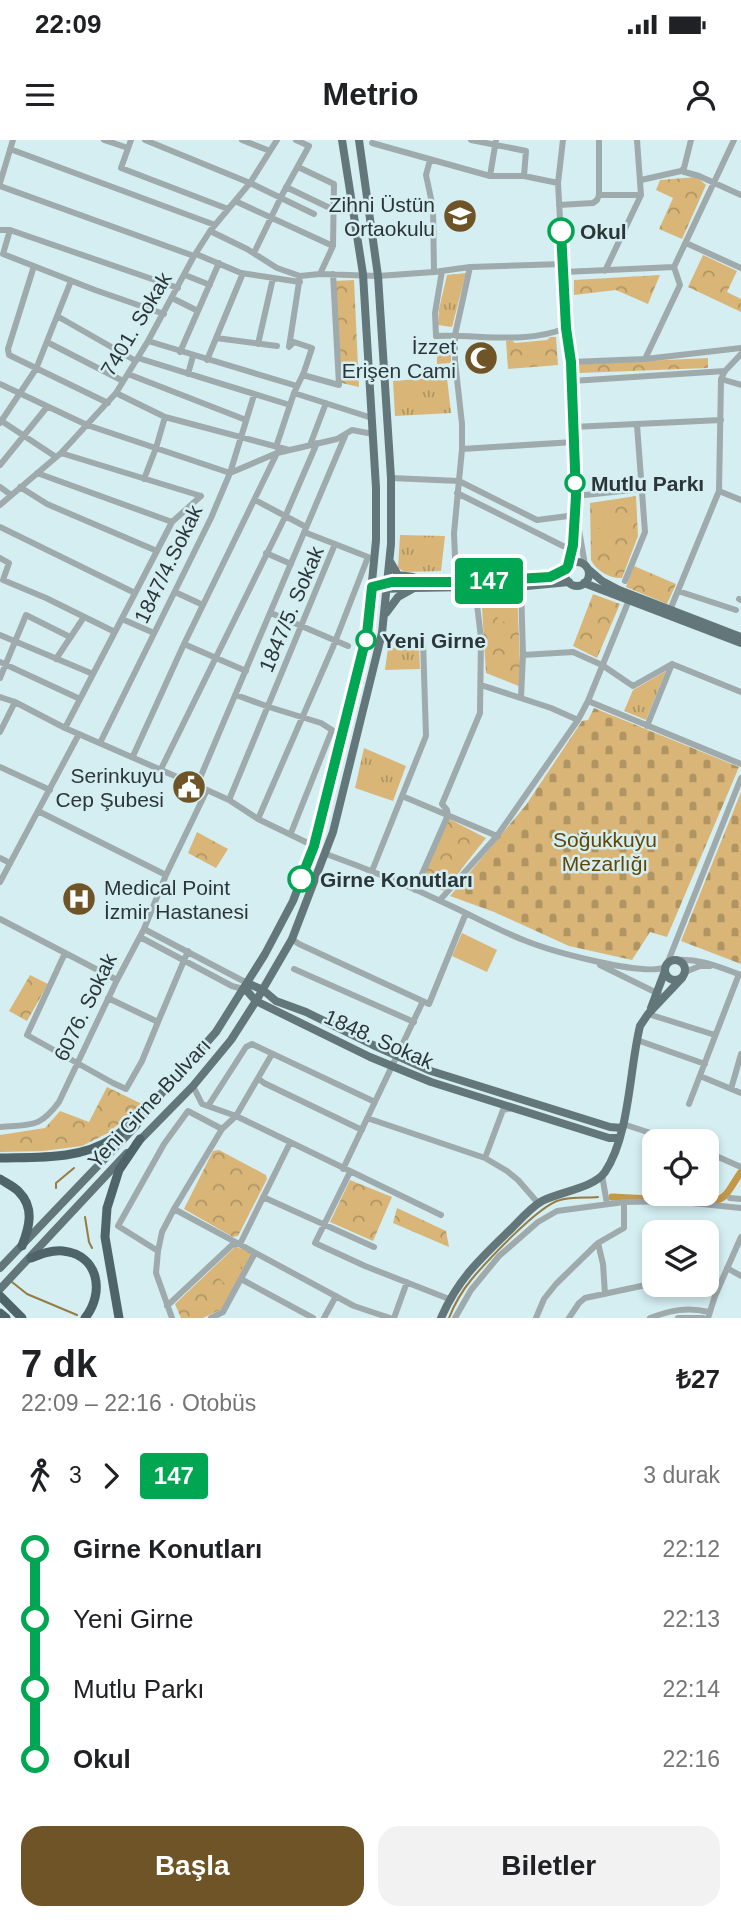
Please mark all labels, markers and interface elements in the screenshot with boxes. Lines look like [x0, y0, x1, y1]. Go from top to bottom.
text: 22:09 [35, 9, 102, 39]
icon: menu [21, 76, 59, 114]
text: Metrio [323, 76, 419, 112]
icon: person [682, 76, 720, 114]
place label: Zihni Üstün Ortaokulu [329, 193, 435, 240]
school or university icon: Zihni Üstün Ortaokulu [441, 197, 479, 235]
marker: Okul [548, 218, 574, 244]
place label: Okul [580, 220, 627, 243]
street label: 7401. Sokak [96, 268, 176, 380]
place label: İzzet Erişen Cami [342, 335, 456, 382]
mosque icon: İzzet Erişen Cami [462, 339, 500, 377]
place label: Mutlu Parkı [591, 472, 704, 495]
marker: Mutlu Parkı [565, 473, 585, 493]
street label: 1847/4.Sokak [130, 501, 207, 627]
street label: 1847/5. Sokak [254, 542, 328, 675]
line badge: 147 [449, 558, 529, 604]
text: 147 [469, 567, 509, 594]
place label: Yeni Girne [382, 629, 486, 652]
marker: Yeni Girne [356, 630, 376, 650]
place label: Serinkuyu Cep Şubesi [55, 764, 164, 811]
public building icon: Serinkuyu Cep Şubesi [170, 768, 208, 806]
park label: Soğukkuyu Mezarlığı [553, 828, 657, 875]
marker: Girne Konutları [288, 866, 314, 892]
place label: Girne Konutları [320, 868, 473, 891]
place label: Medical Point İzmir Hastanesi [104, 876, 249, 923]
hospital icon: Medical Point İzmir Hastanesi [60, 880, 98, 918]
street label: 6076. Sokak [49, 949, 121, 1065]
street label: 1848. Sokak [321, 1005, 437, 1073]
street label: Yeni Girne Bulvarı [83, 1034, 215, 1172]
map controls [642, 1129, 719, 1297]
button: locate [642, 1129, 719, 1206]
button: layers [642, 1220, 719, 1297]
text: 7 dk [21, 1343, 97, 1385]
text: ₺27 [676, 1364, 720, 1394]
text: 22:09 – 22:16 · Otobüs [21, 1390, 256, 1416]
icon: walk [21, 1457, 59, 1495]
icon: forward [92, 1457, 130, 1495]
text: 3 [69, 1462, 82, 1488]
text: 147 [154, 1462, 194, 1489]
text: 3 durak [643, 1462, 720, 1488]
text: Girne Konutları [73, 1534, 262, 1564]
text: 22:12 [662, 1536, 720, 1562]
text: Yeni Girne [73, 1604, 193, 1634]
text: 22:13 [662, 1606, 720, 1632]
text: Mutlu Parkı [73, 1674, 205, 1704]
text: 22:14 [662, 1676, 720, 1702]
text: Okul [73, 1744, 131, 1774]
text: 22:16 [662, 1746, 720, 1772]
button: Başla [21, 1826, 364, 1906]
button: Biletler [378, 1826, 720, 1906]

